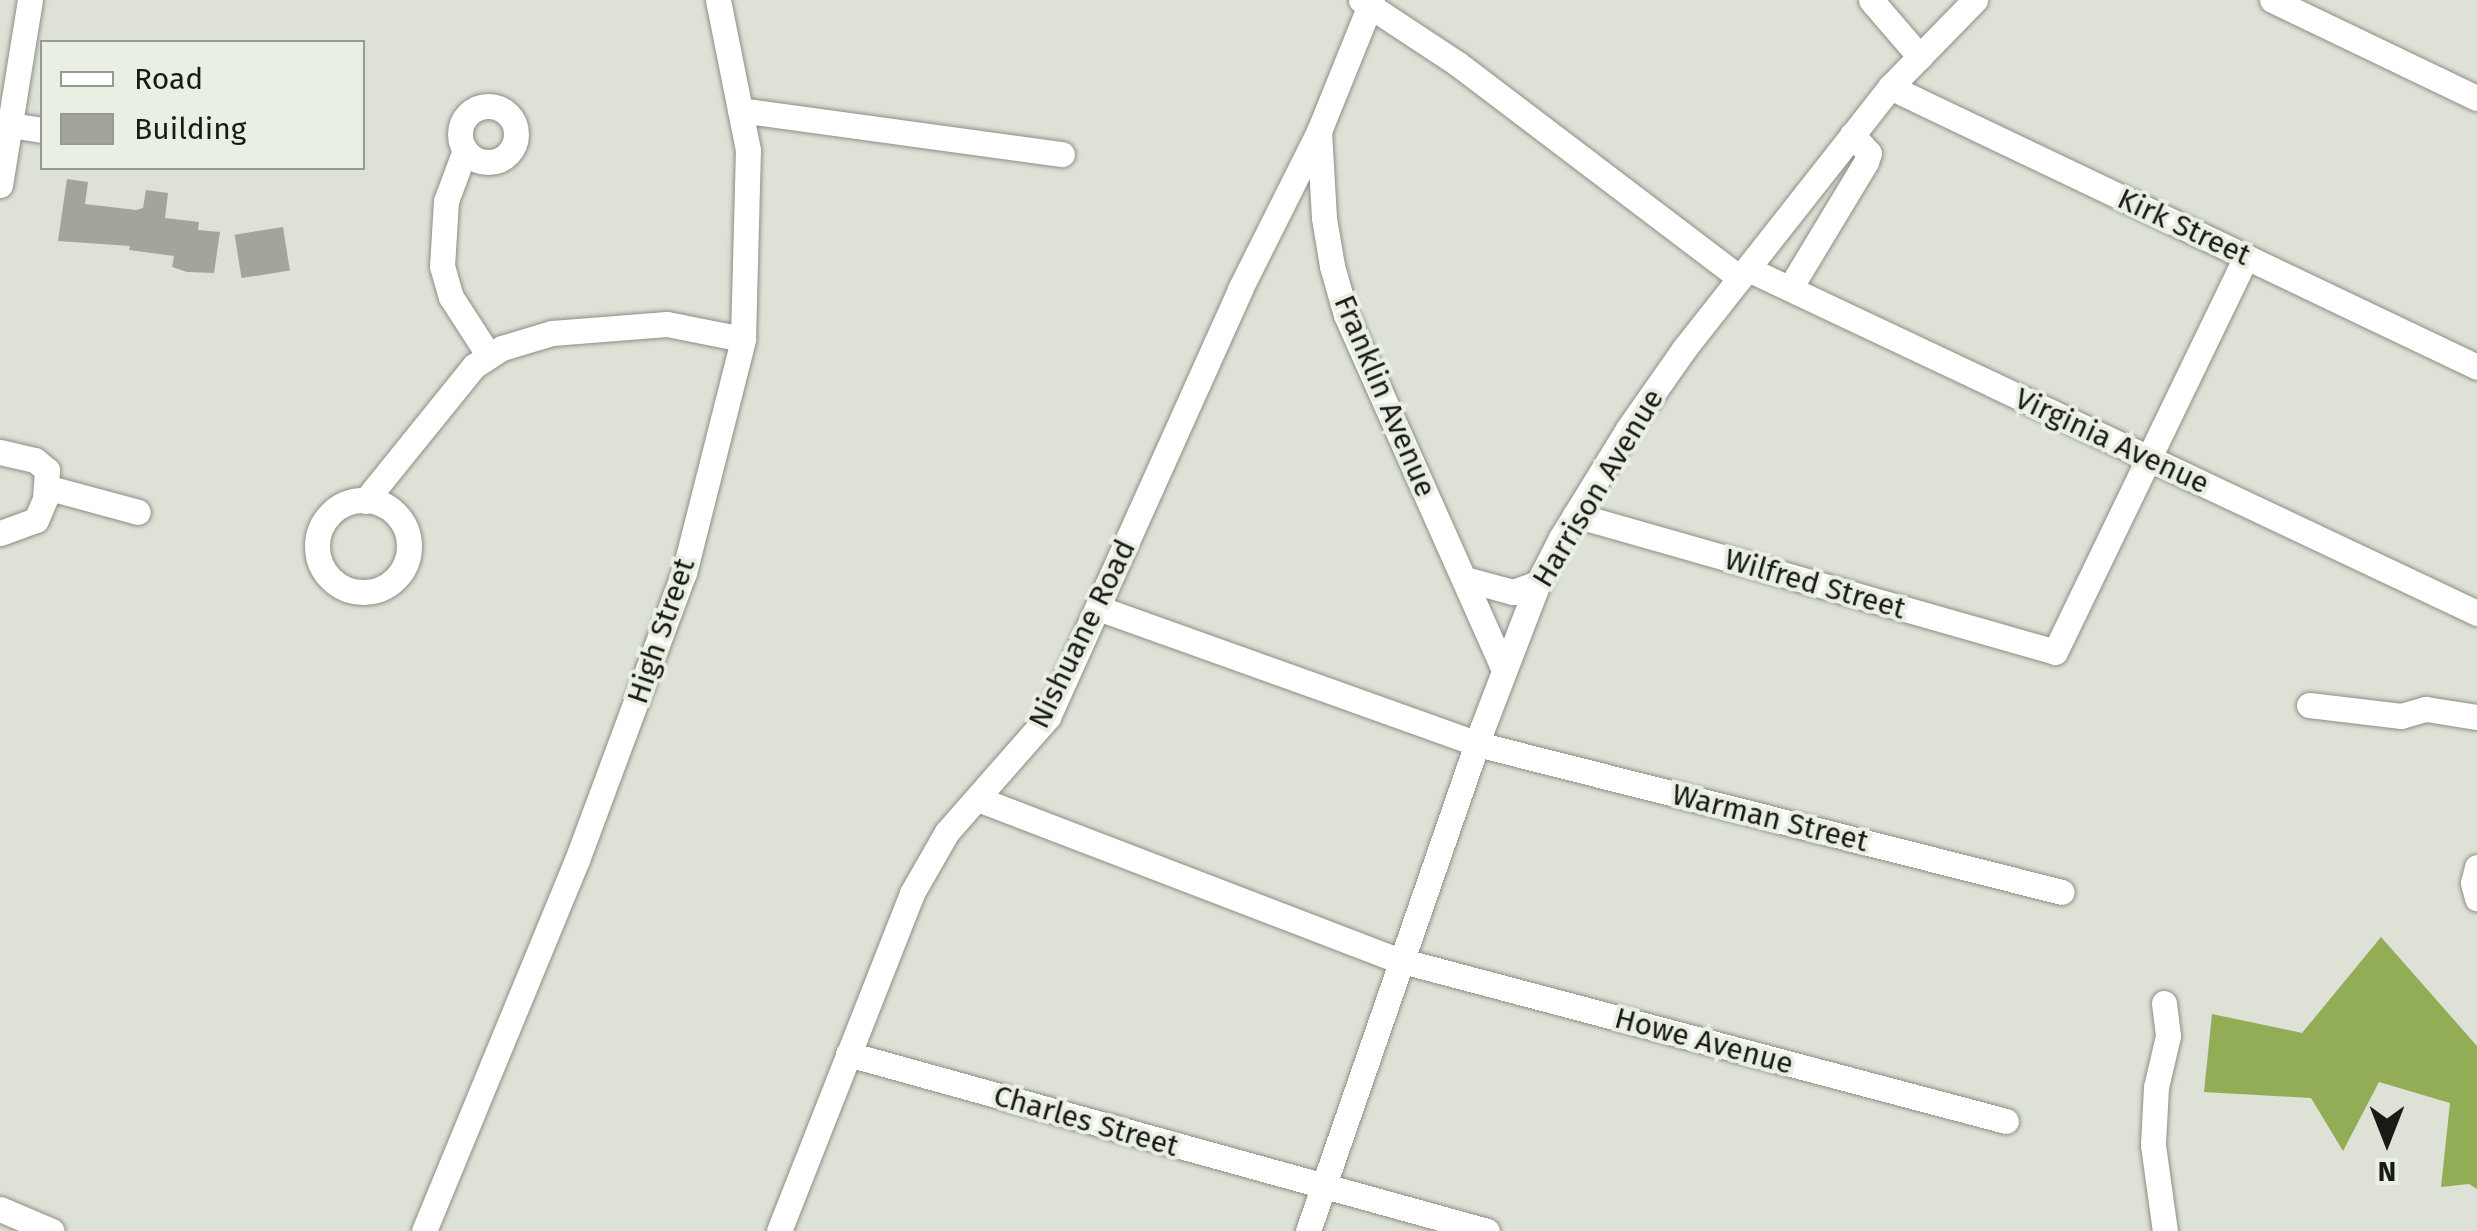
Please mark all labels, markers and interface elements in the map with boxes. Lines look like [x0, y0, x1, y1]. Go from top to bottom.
legend [40, 40, 365, 170]
text: Road [134, 61, 203, 97]
text: Building [134, 111, 246, 147]
street label: Kirk Street [2112, 181, 2256, 273]
street label: Franklin Avenue [1326, 290, 1444, 502]
street label: Virginia Avenue [2009, 380, 2215, 502]
street label: Harrison Avenue [1525, 382, 1671, 594]
street label: Nishuane Road [1021, 534, 1143, 734]
street label: Wilfred Street [1720, 541, 1910, 627]
street label: High Street [619, 554, 703, 708]
street label: Warman Street [1668, 776, 1872, 860]
street label: Howe Avenue [1611, 1000, 1797, 1082]
street label: Charles Street [990, 1077, 1182, 1165]
north arrow [2337, 1091, 2437, 1191]
text: N [2378, 1155, 2396, 1188]

